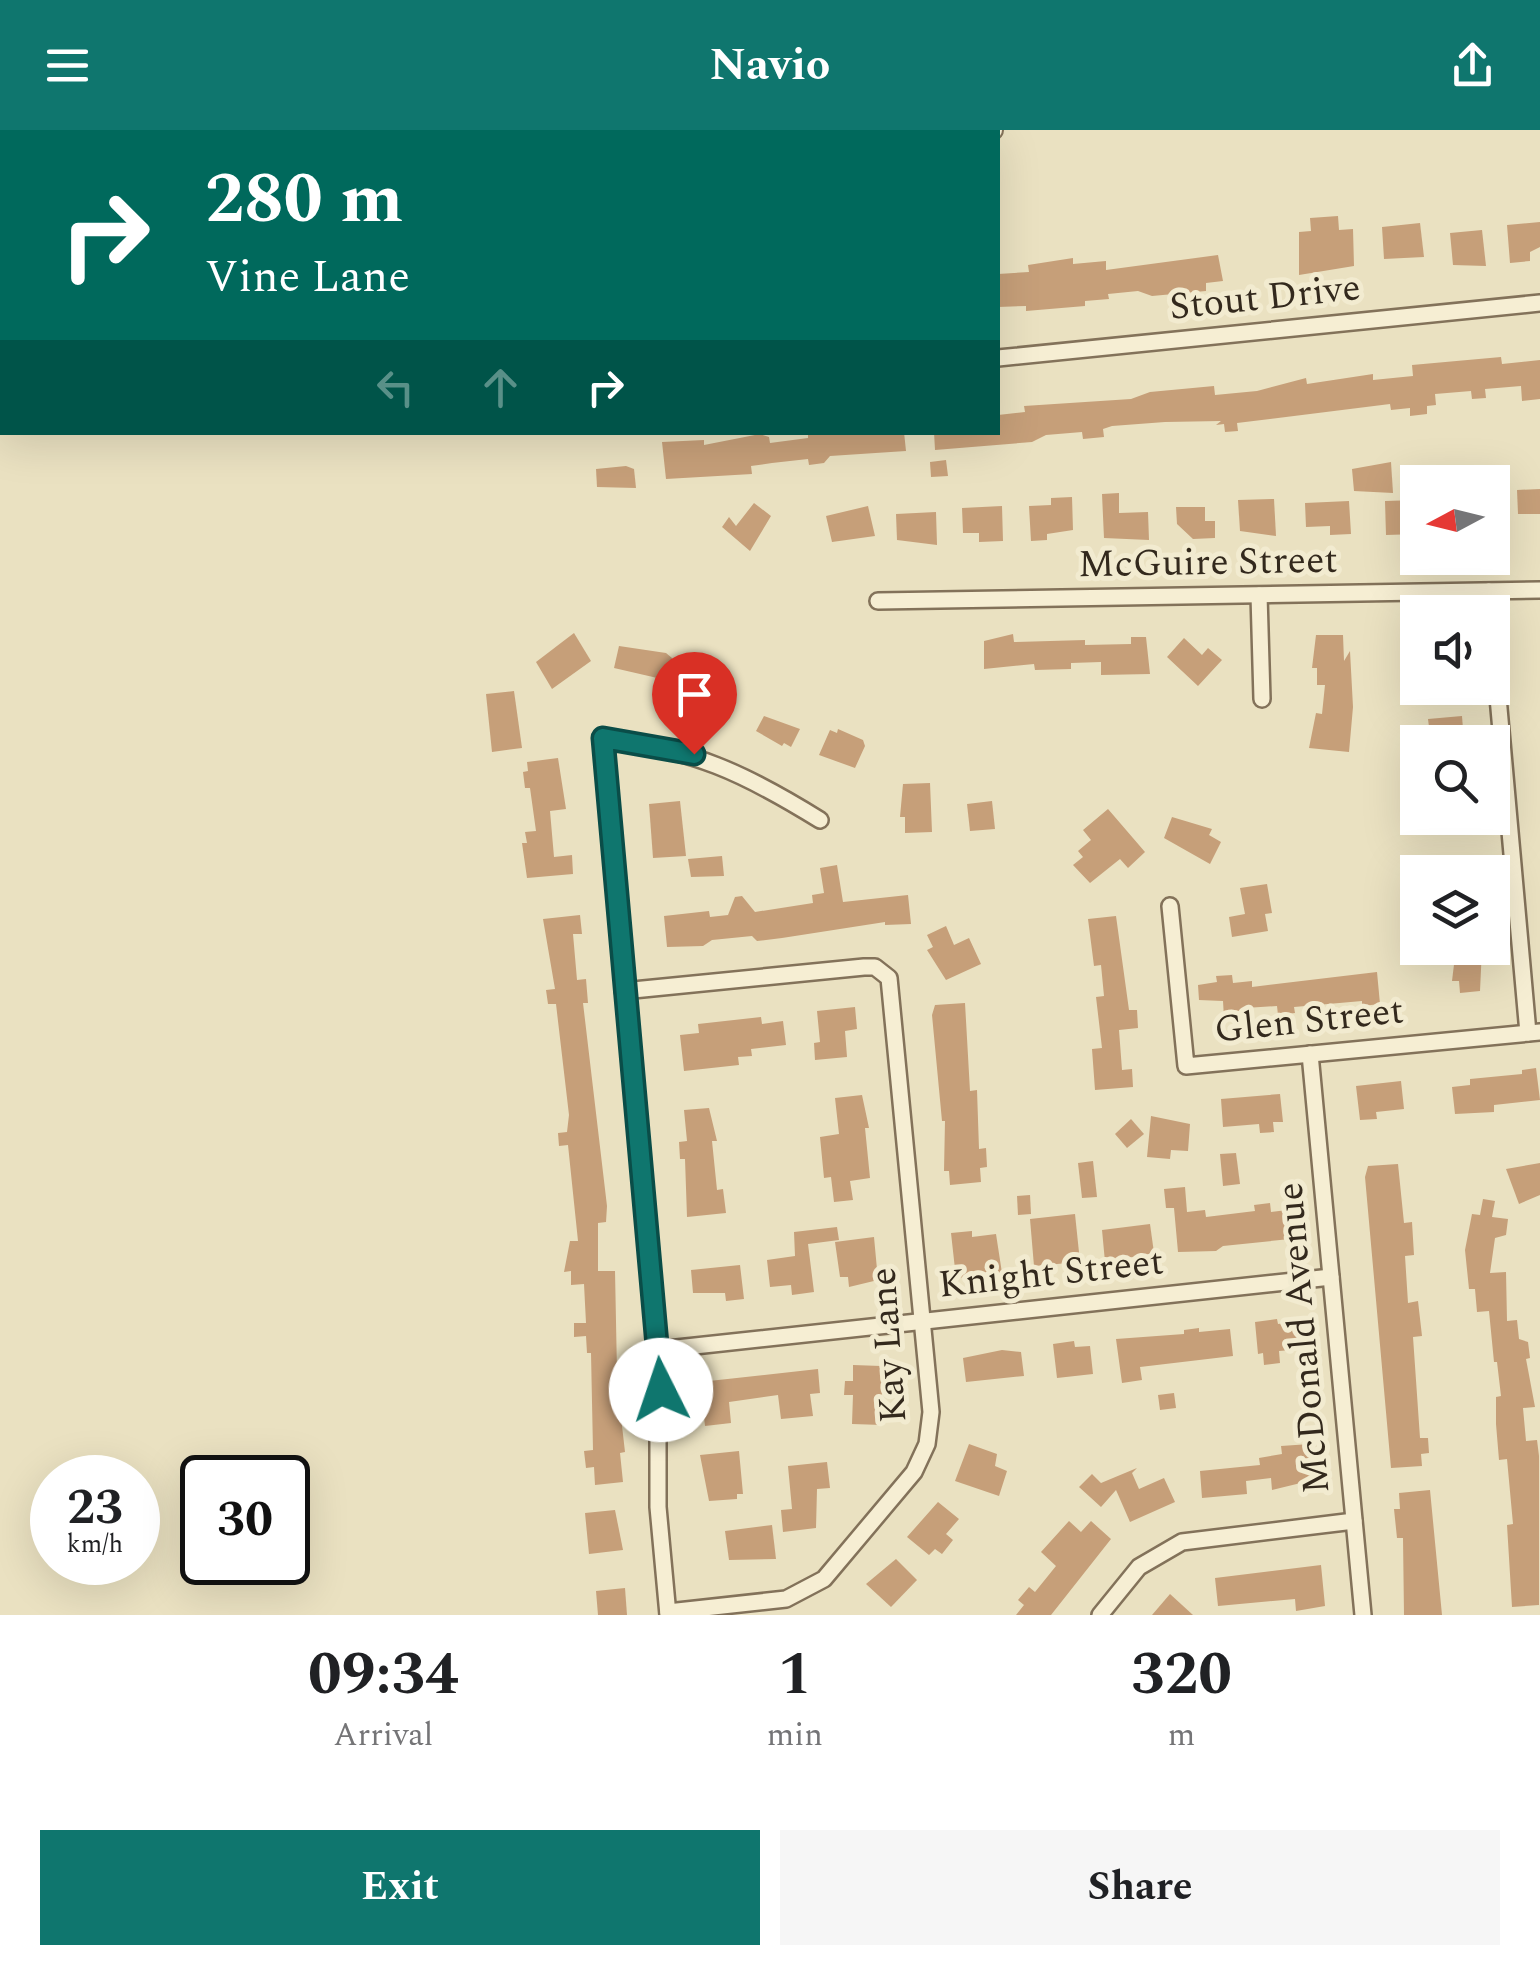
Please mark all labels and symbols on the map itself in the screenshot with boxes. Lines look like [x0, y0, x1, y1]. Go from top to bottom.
street label: Stout Drive [1167, 259, 1363, 337]
north arrow [1400, 465, 1510, 575]
street label: McGuire Street [1078, 532, 1338, 594]
pin [652, 652, 737, 755]
street label: Glen Street [1211, 982, 1407, 1060]
street label: McDonald Avenue [1262, 1180, 1346, 1496]
street label: Knight Street [935, 1233, 1167, 1315]
street label: Kay Lane [855, 1265, 923, 1425]
position arrow [609, 1338, 713, 1442]
speed limit sign: 30 [180, 1455, 310, 1585]

